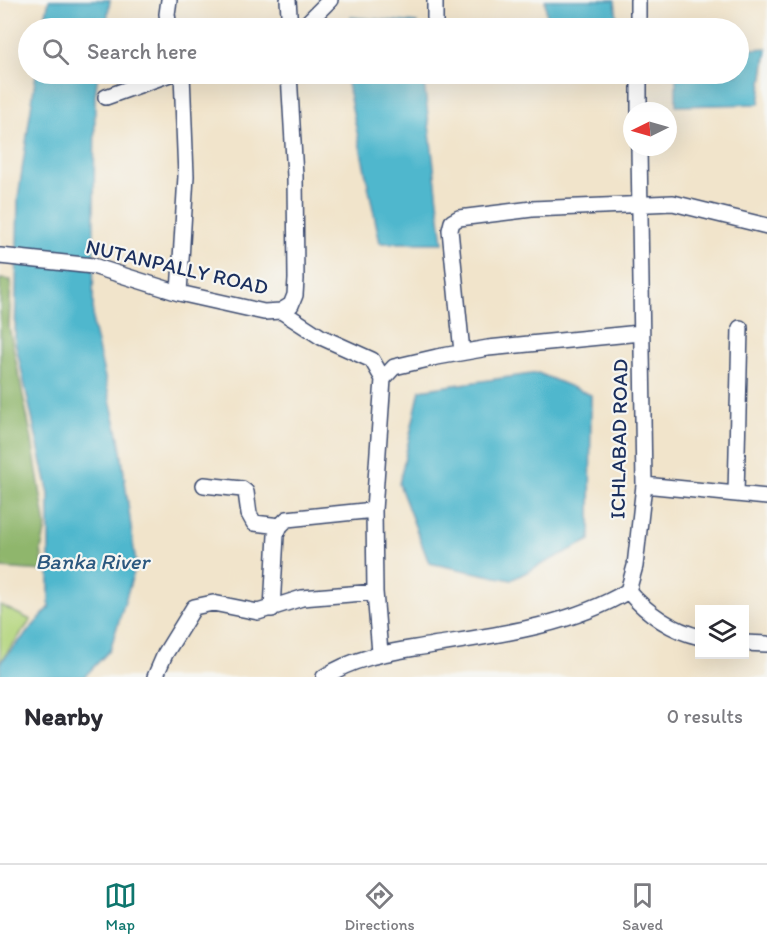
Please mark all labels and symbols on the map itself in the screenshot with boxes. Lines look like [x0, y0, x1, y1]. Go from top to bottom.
north arrow [623, 102, 677, 156]
street label: NUTANPALLY ROAD [84, 233, 271, 300]
street label: ICHLABAD ROAD [605, 358, 632, 519]
water label: Banka River [35, 548, 151, 575]

